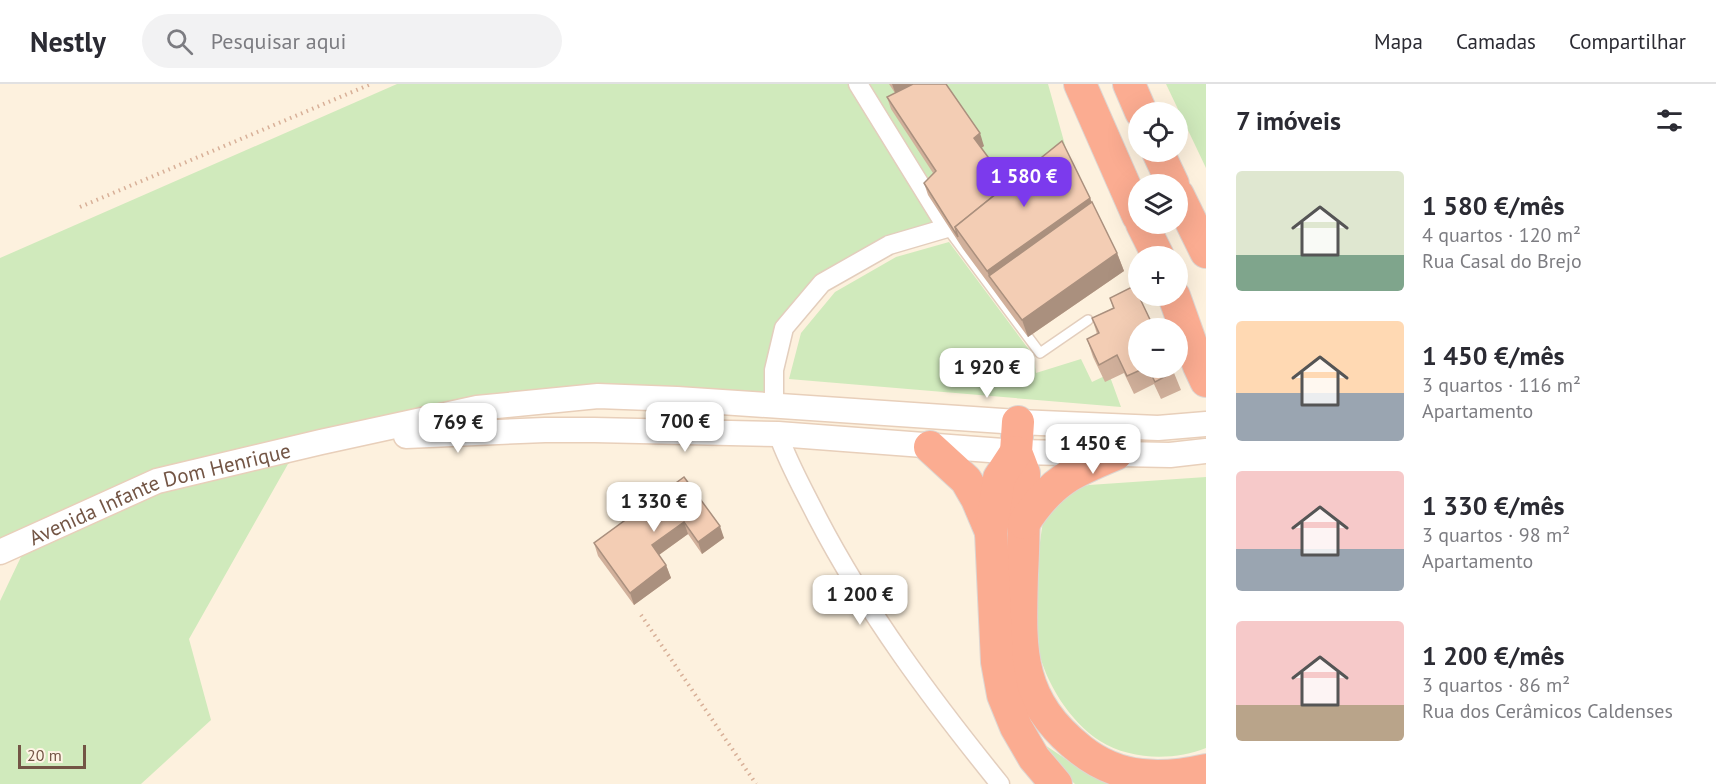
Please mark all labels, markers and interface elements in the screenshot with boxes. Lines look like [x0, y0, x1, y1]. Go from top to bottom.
search box [142, 14, 562, 68]
text: Nestly [30, 23, 106, 60]
icon: search [163, 25, 196, 58]
text: Pesquisar aqui [211, 27, 346, 55]
text: Mapa [1374, 28, 1423, 55]
text: Camadas [1456, 28, 1536, 55]
text: Compartilhar [1569, 28, 1686, 55]
map controls [1128, 102, 1188, 378]
button: locate [1128, 102, 1188, 162]
text: 7 imóveis [1236, 104, 1341, 137]
icon: filters [1653, 104, 1686, 137]
pin: 1 580 € [969, 157, 1079, 208]
text: 1 580 € [991, 163, 1057, 189]
button: layers [1128, 174, 1188, 234]
text: 1 580 €/mês [1422, 189, 1565, 222]
icon: home [1284, 195, 1356, 267]
text: 4 quartos · 120 m² [1422, 222, 1581, 248]
button: + [1128, 246, 1188, 306]
text: Rua Casal do Brejo [1422, 248, 1582, 274]
button: − [1128, 318, 1188, 378]
text: 1 450 €/mês [1422, 339, 1565, 372]
icon: home [1284, 345, 1356, 417]
pin: 1 920 € [932, 348, 1042, 399]
text: 1 920 € [954, 354, 1020, 380]
text: 3 quartos · 116 m² [1422, 372, 1581, 398]
text: Apartamento [1422, 398, 1533, 424]
pin: 700 € [643, 402, 727, 453]
pin: 769 € [416, 403, 500, 454]
text: 700 € [660, 408, 710, 434]
text: 769 € [433, 409, 483, 435]
pin: 1 450 € [1038, 424, 1148, 475]
text: 1 450 € [1060, 430, 1126, 456]
street label: Avenida Infante Dom Henrique [24, 436, 293, 551]
pin: 1 330 € [599, 482, 709, 533]
text: 1 330 € [621, 488, 687, 514]
text: 1 330 €/mês [1422, 489, 1565, 522]
icon: home [1284, 495, 1356, 567]
text: 3 quartos · 98 m² [1422, 522, 1570, 548]
text: Apartamento [1422, 548, 1533, 574]
pin: 1 200 € [805, 575, 915, 626]
text: 1 200 € [827, 581, 893, 607]
text: 1 200 €/mês [1422, 639, 1565, 672]
icon: home [1284, 645, 1356, 717]
text: 3 quartos · 86 m² [1422, 672, 1570, 698]
text: Rua dos Cerâmicos Caldenses [1422, 698, 1673, 724]
scale bar [18, 742, 86, 770]
text: 20 m [27, 745, 62, 765]

